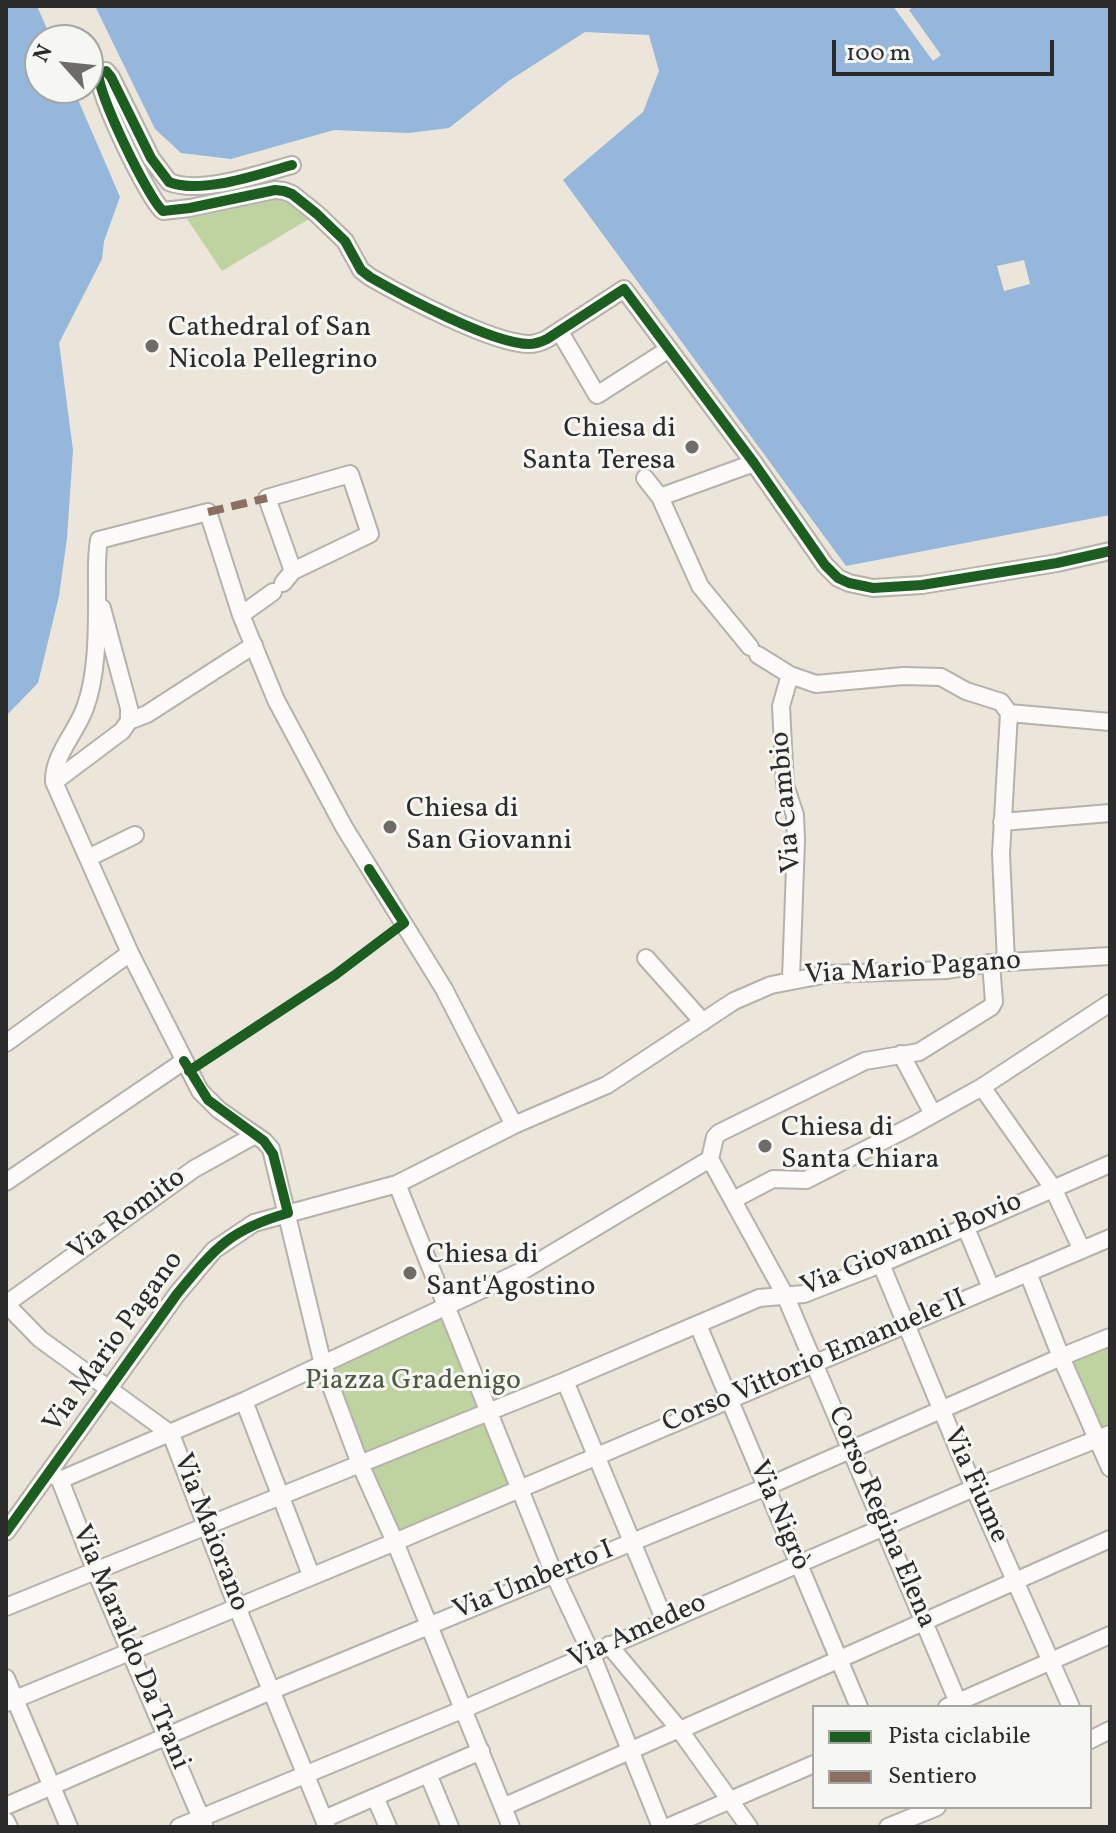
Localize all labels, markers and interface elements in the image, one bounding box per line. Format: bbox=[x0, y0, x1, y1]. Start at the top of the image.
north arrow bbox=[24, 24, 104, 104]
scale bar bbox=[836, 24, 1058, 74]
text: 100 m bbox=[846, 37, 911, 71]
text: N bbox=[27, 40, 61, 68]
place label: Cathedral of San Nicola Pellegrino bbox=[168, 313, 377, 379]
marker: Cathedral of San Nicola Pellegrino bbox=[143, 337, 161, 355]
place label: Chiesa di Santa Teresa bbox=[522, 414, 676, 480]
marker: Chiesa di Santa Teresa bbox=[683, 438, 701, 456]
street label: Via Cambio bbox=[765, 730, 811, 874]
place label: Chiesa di San Giovanni bbox=[406, 794, 572, 860]
marker: Chiesa di San Giovanni bbox=[381, 818, 399, 836]
street label: Via Mario Pagano bbox=[804, 946, 1022, 994]
place label: Chiesa di Santa Chiara bbox=[781, 1113, 940, 1179]
marker: Chiesa di Santa Chiara bbox=[756, 1137, 774, 1155]
street label: Via Romito bbox=[63, 1162, 193, 1270]
street label: Via Giovanni Bovio bbox=[796, 1186, 1028, 1306]
place label: Chiesa di Sant'Agostino bbox=[426, 1240, 595, 1306]
street label: Via Mario Pagano bbox=[38, 1246, 192, 1440]
marker: Chiesa di Sant'Agostino bbox=[401, 1264, 419, 1282]
street label: Corso Vittorio Emanuele II bbox=[658, 1284, 972, 1442]
park label: Piazza Gradenigo bbox=[305, 1366, 521, 1400]
street label: Corso Regina Elena bbox=[818, 1402, 942, 1634]
street label: Via Fiume bbox=[934, 1423, 1014, 1549]
street label: Via Maiorano bbox=[163, 1449, 255, 1617]
street label: Via Nigrò bbox=[740, 1456, 816, 1576]
street label: Via Maraldo Da Trani bbox=[62, 1521, 196, 1775]
street label: Via Umberto I bbox=[449, 1535, 619, 1629]
street label: Via Amedeo bbox=[564, 1588, 712, 1678]
legend bbox=[812, 1705, 1092, 1809]
text: Pista ciclabile bbox=[888, 1720, 1031, 1754]
text: Sentiero bbox=[888, 1760, 977, 1794]

